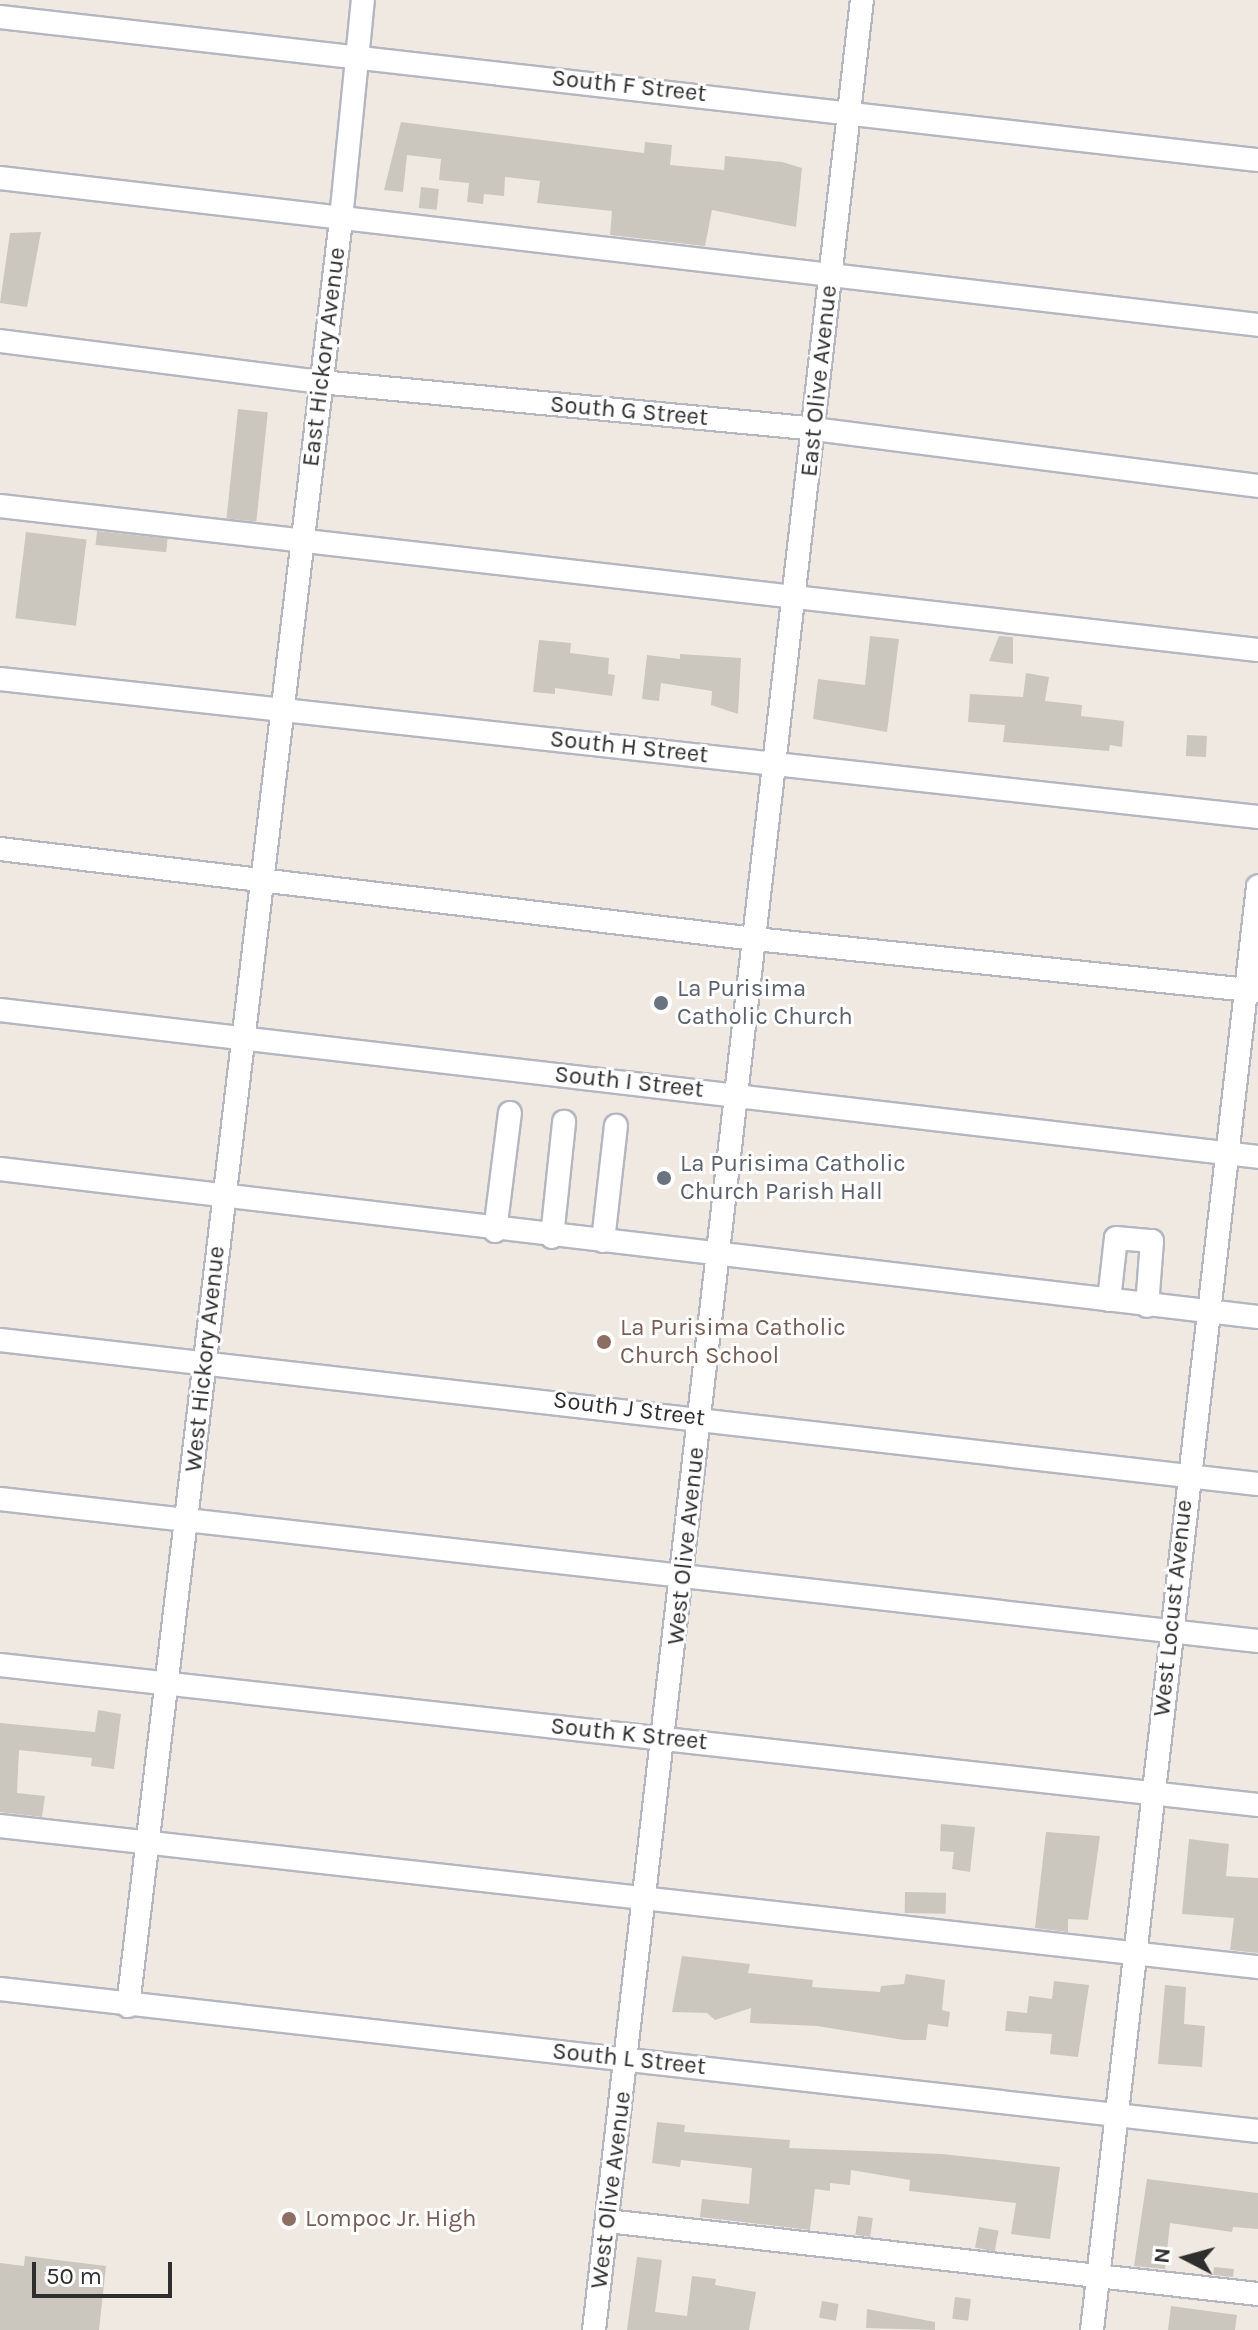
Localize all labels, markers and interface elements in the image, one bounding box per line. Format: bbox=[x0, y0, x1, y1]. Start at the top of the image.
street label: South F Street bbox=[550, 64, 708, 108]
street label: East Hickory Avenue bbox=[296, 246, 352, 468]
street label: East Olive Avenue bbox=[795, 284, 843, 478]
street label: South G Street bbox=[549, 390, 709, 432]
street label: South H Street bbox=[548, 724, 710, 770]
place label: La Purisima Catholic Church bbox=[677, 975, 853, 1031]
marker: La Purisima Catholic Church bbox=[652, 994, 670, 1012]
street label: South I Street bbox=[553, 1060, 705, 1104]
place label: La Purisima Catholic Church Parish Hall bbox=[680, 1150, 906, 1206]
marker: La Purisima Catholic Church Parish Hall bbox=[655, 1169, 673, 1187]
street label: West Hickory Avenue bbox=[179, 1245, 231, 1473]
place label: La Purisima Catholic Church School bbox=[620, 1314, 846, 1370]
marker: La Purisima Catholic Church School bbox=[595, 1333, 613, 1351]
street label: South J Street bbox=[551, 1385, 707, 1433]
street label: West Olive Avenue bbox=[661, 1446, 711, 1646]
street label: West Locust Avenue bbox=[1147, 1498, 1199, 1718]
street label: South K Street bbox=[549, 1711, 709, 1757]
street label: South L Street bbox=[551, 2037, 707, 2081]
street label: West Olive Avenue bbox=[585, 2090, 637, 2290]
place label: Lompoc Jr. High bbox=[305, 2205, 477, 2233]
marker: Lompoc Jr. High bbox=[280, 2210, 298, 2228]
north arrow bbox=[1146, 2218, 1226, 2298]
scale bar bbox=[36, 2246, 176, 2296]
text: N bbox=[1148, 2246, 1176, 2265]
text: 50 m bbox=[46, 2262, 102, 2290]

